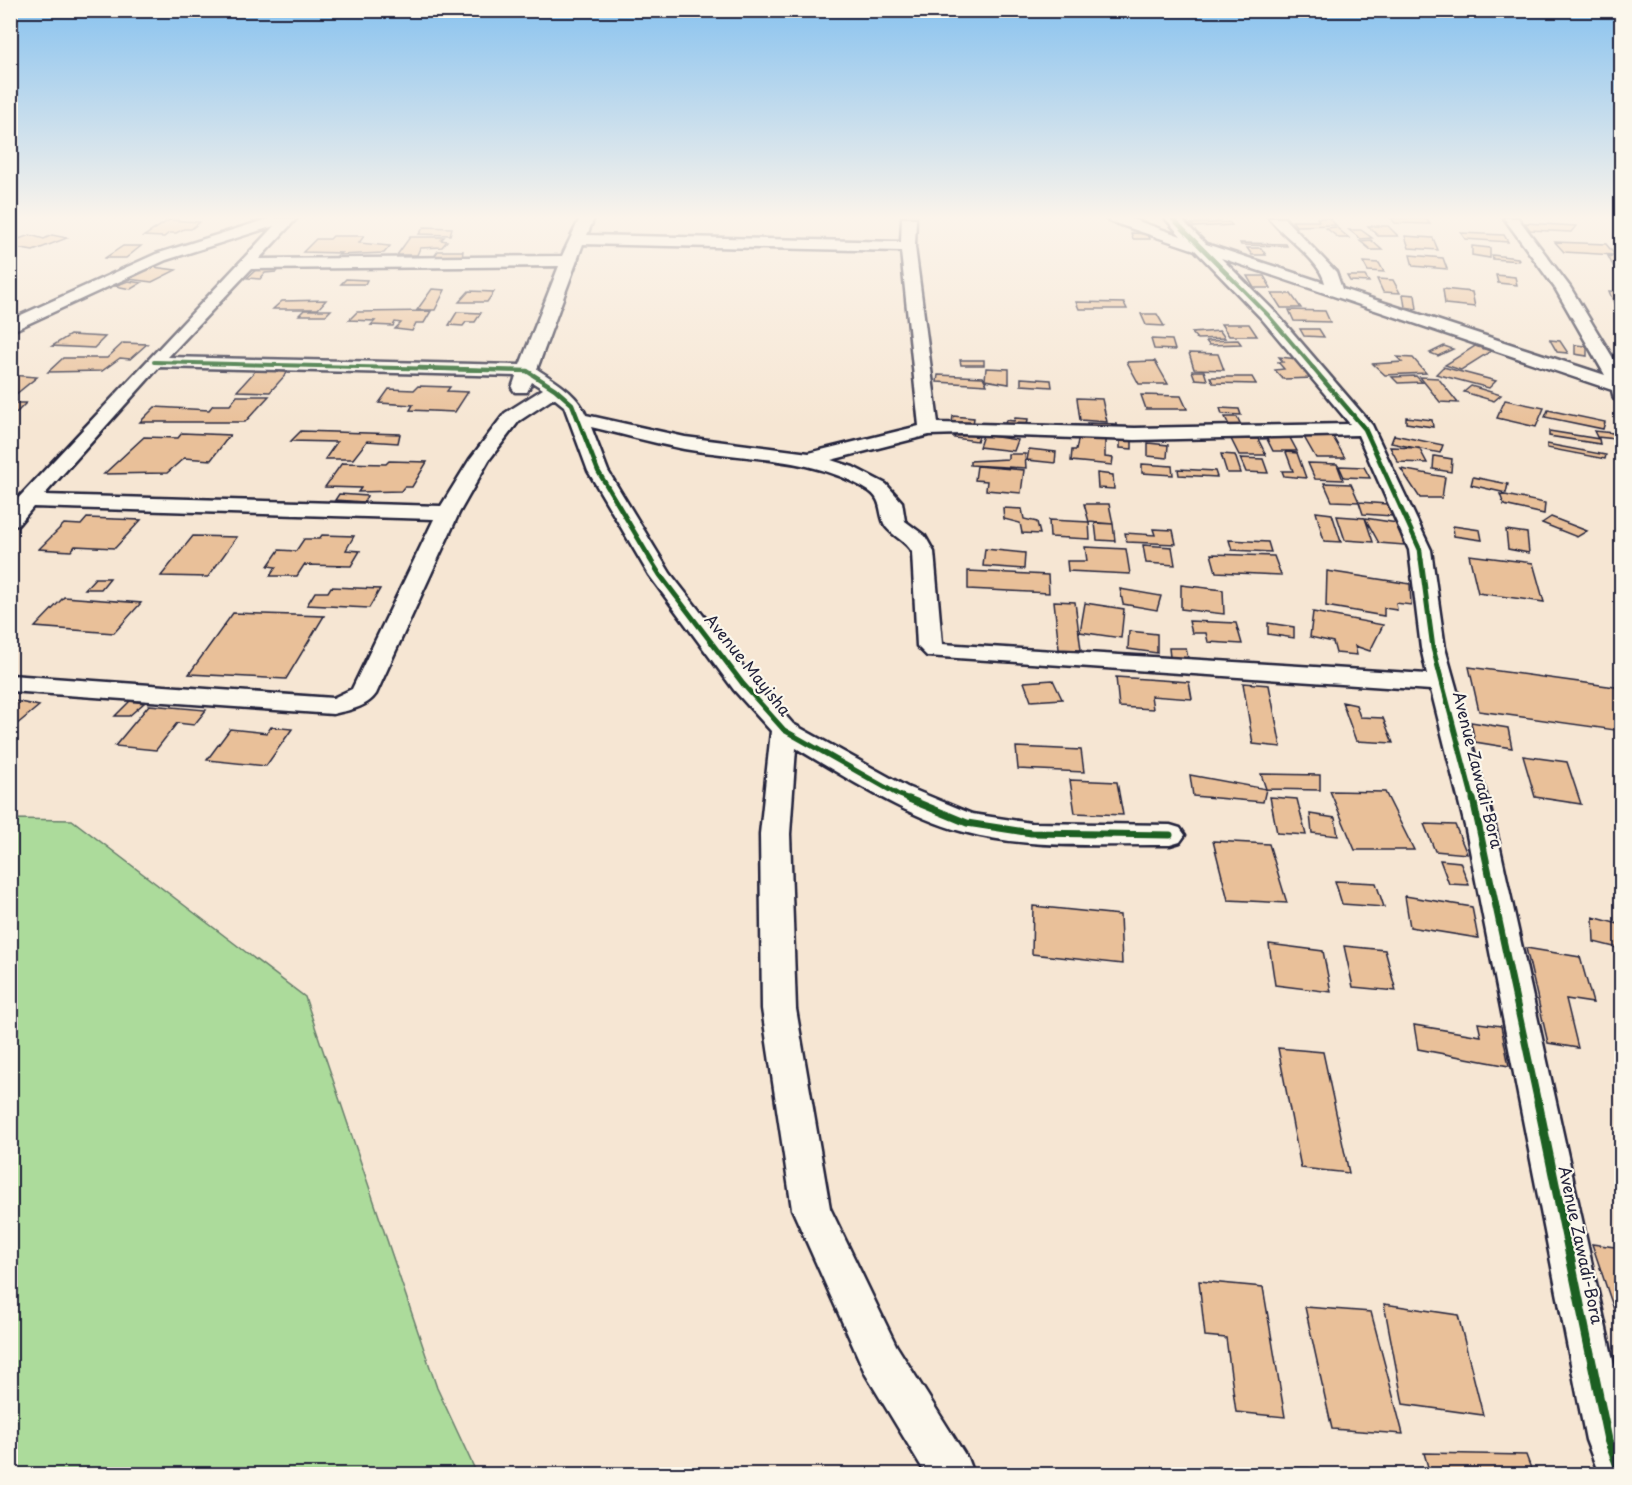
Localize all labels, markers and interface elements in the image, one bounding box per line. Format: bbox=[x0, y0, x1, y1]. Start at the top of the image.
street label: Avenue Mayisha bbox=[700, 608, 798, 721]
street label: Avenue Zawadi-Bora bbox=[1448, 689, 1510, 851]
street label: Avenue Zawadi-Bora bbox=[1553, 1164, 1611, 1326]

